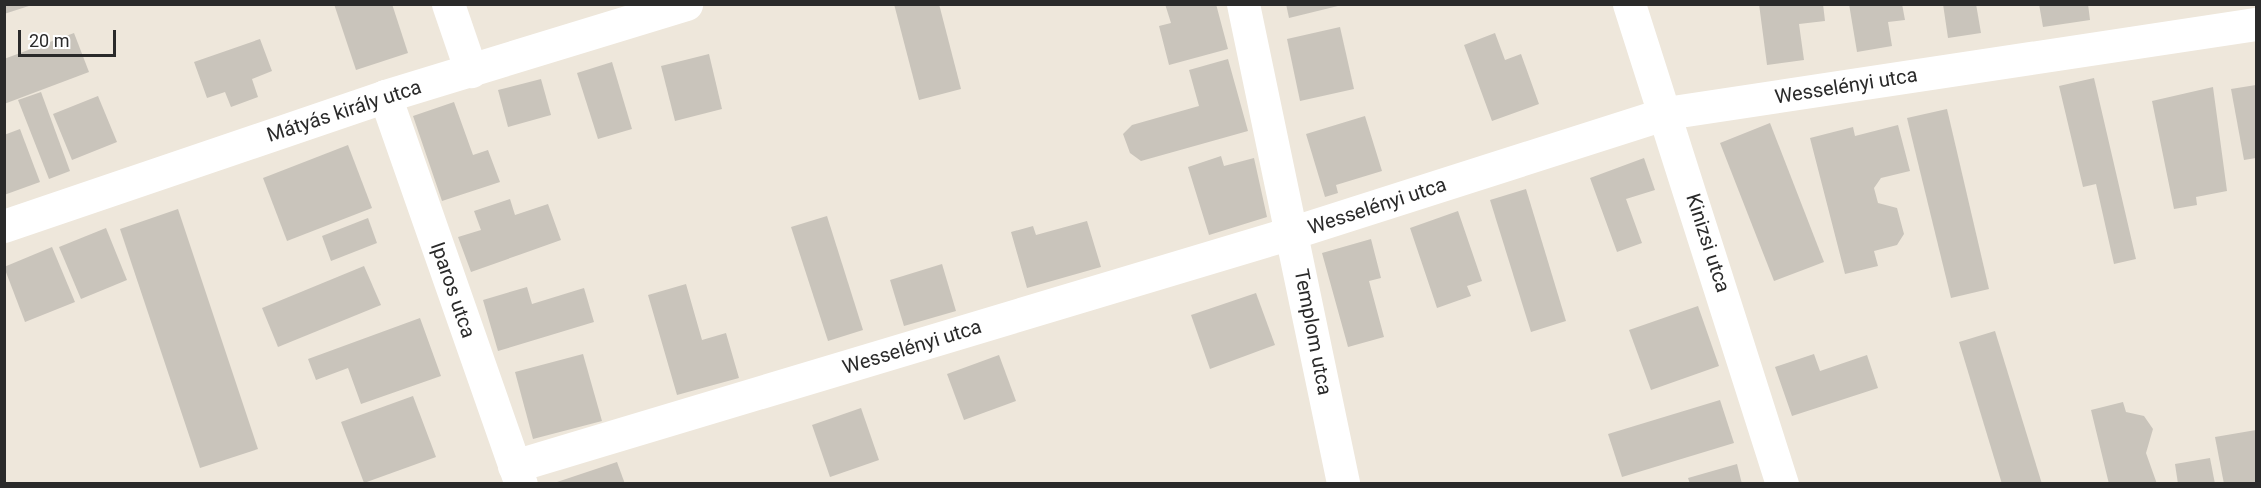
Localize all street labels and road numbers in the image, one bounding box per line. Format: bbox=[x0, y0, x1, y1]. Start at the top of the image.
street label: Wesselényi utca bbox=[1773, 63, 1919, 109]
street label: Mátyás király utca bbox=[264, 75, 424, 147]
street label: Wesselényi utca bbox=[1305, 172, 1449, 240]
street label: Kinizsi utca bbox=[1681, 191, 1735, 295]
street label: Iparos utca bbox=[425, 239, 481, 341]
street label: Templom utca bbox=[1289, 267, 1337, 397]
street label: Wesselényi utca bbox=[840, 314, 984, 380]

